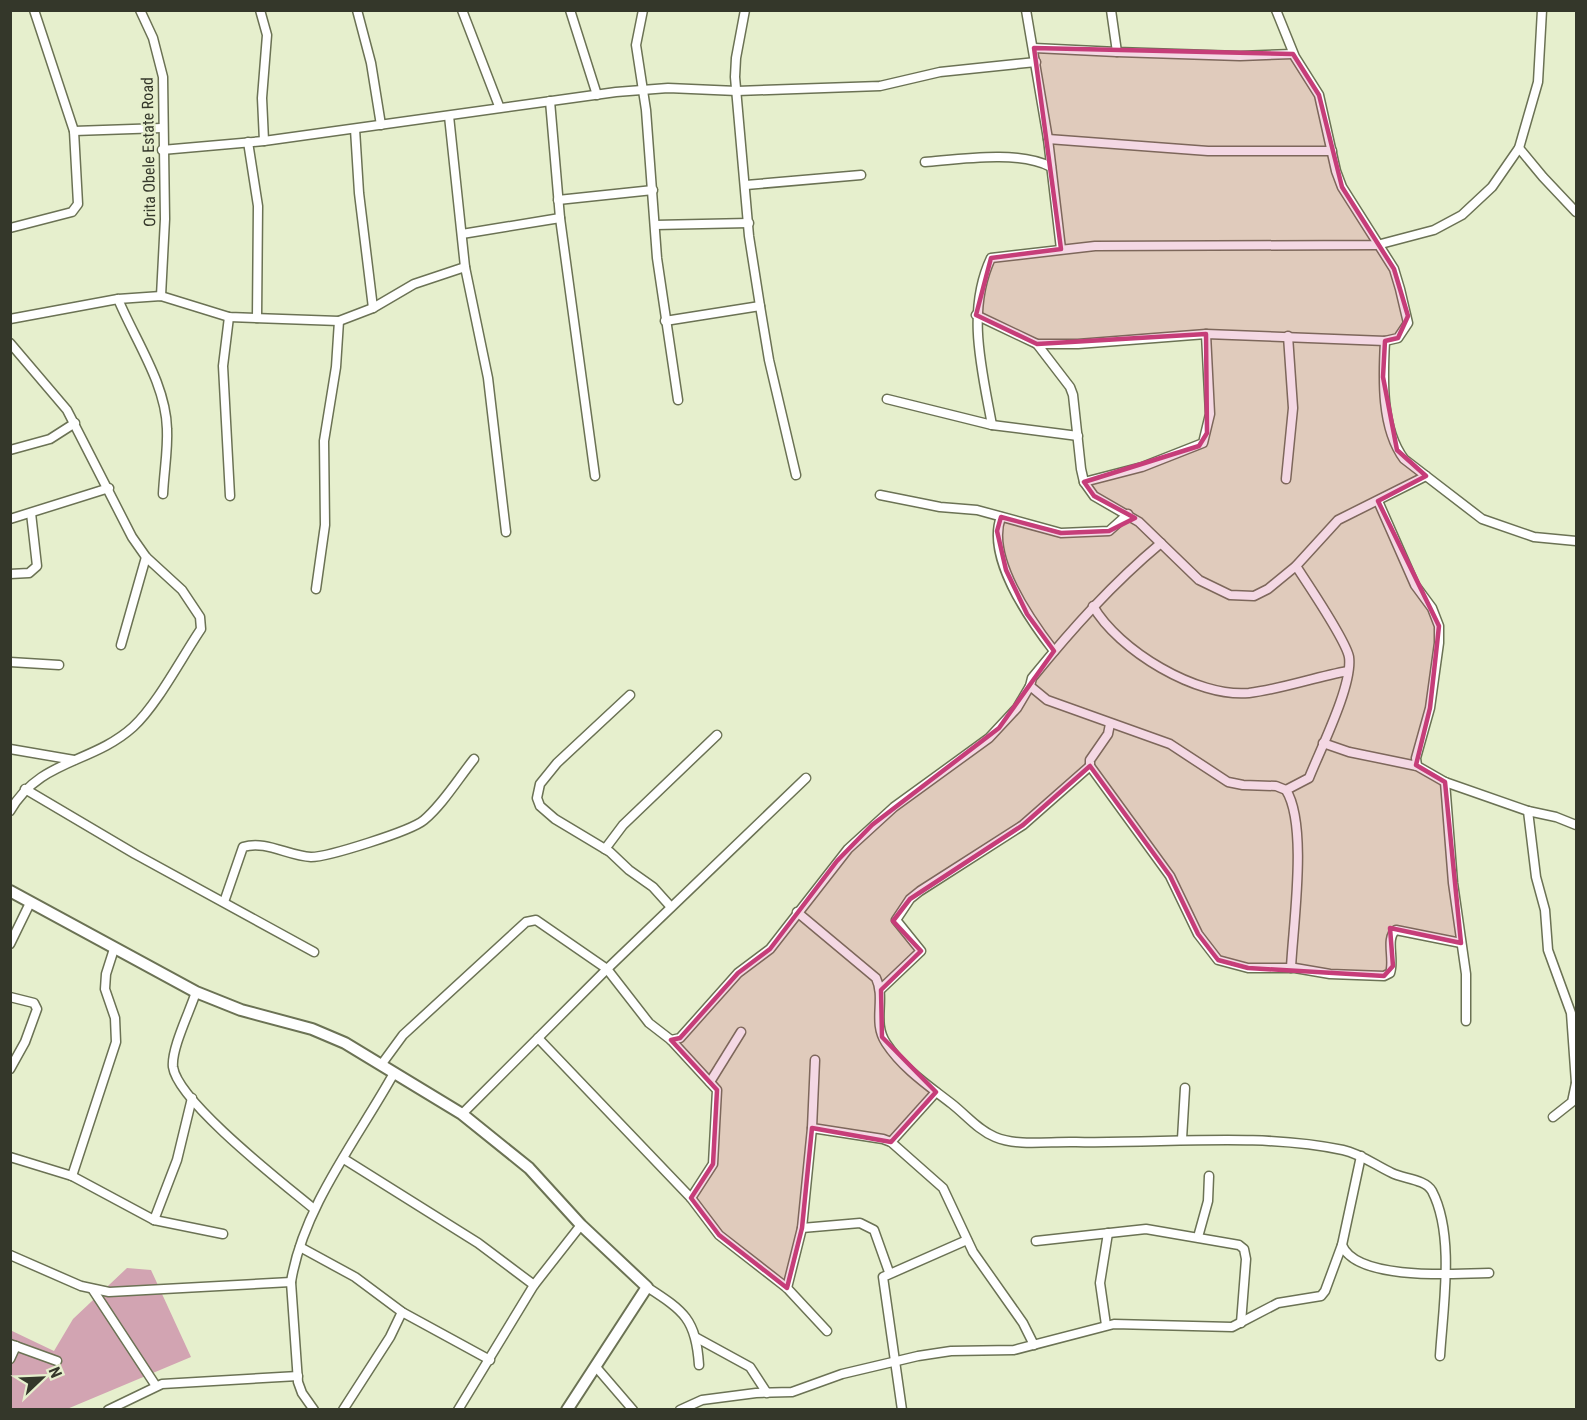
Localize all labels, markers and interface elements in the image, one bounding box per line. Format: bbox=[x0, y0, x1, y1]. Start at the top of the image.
street label: Orita Obele Estate Road bbox=[138, 77, 159, 227]
north arrow bbox=[12, 1348, 72, 1408]
text: N bbox=[45, 1364, 66, 1381]

